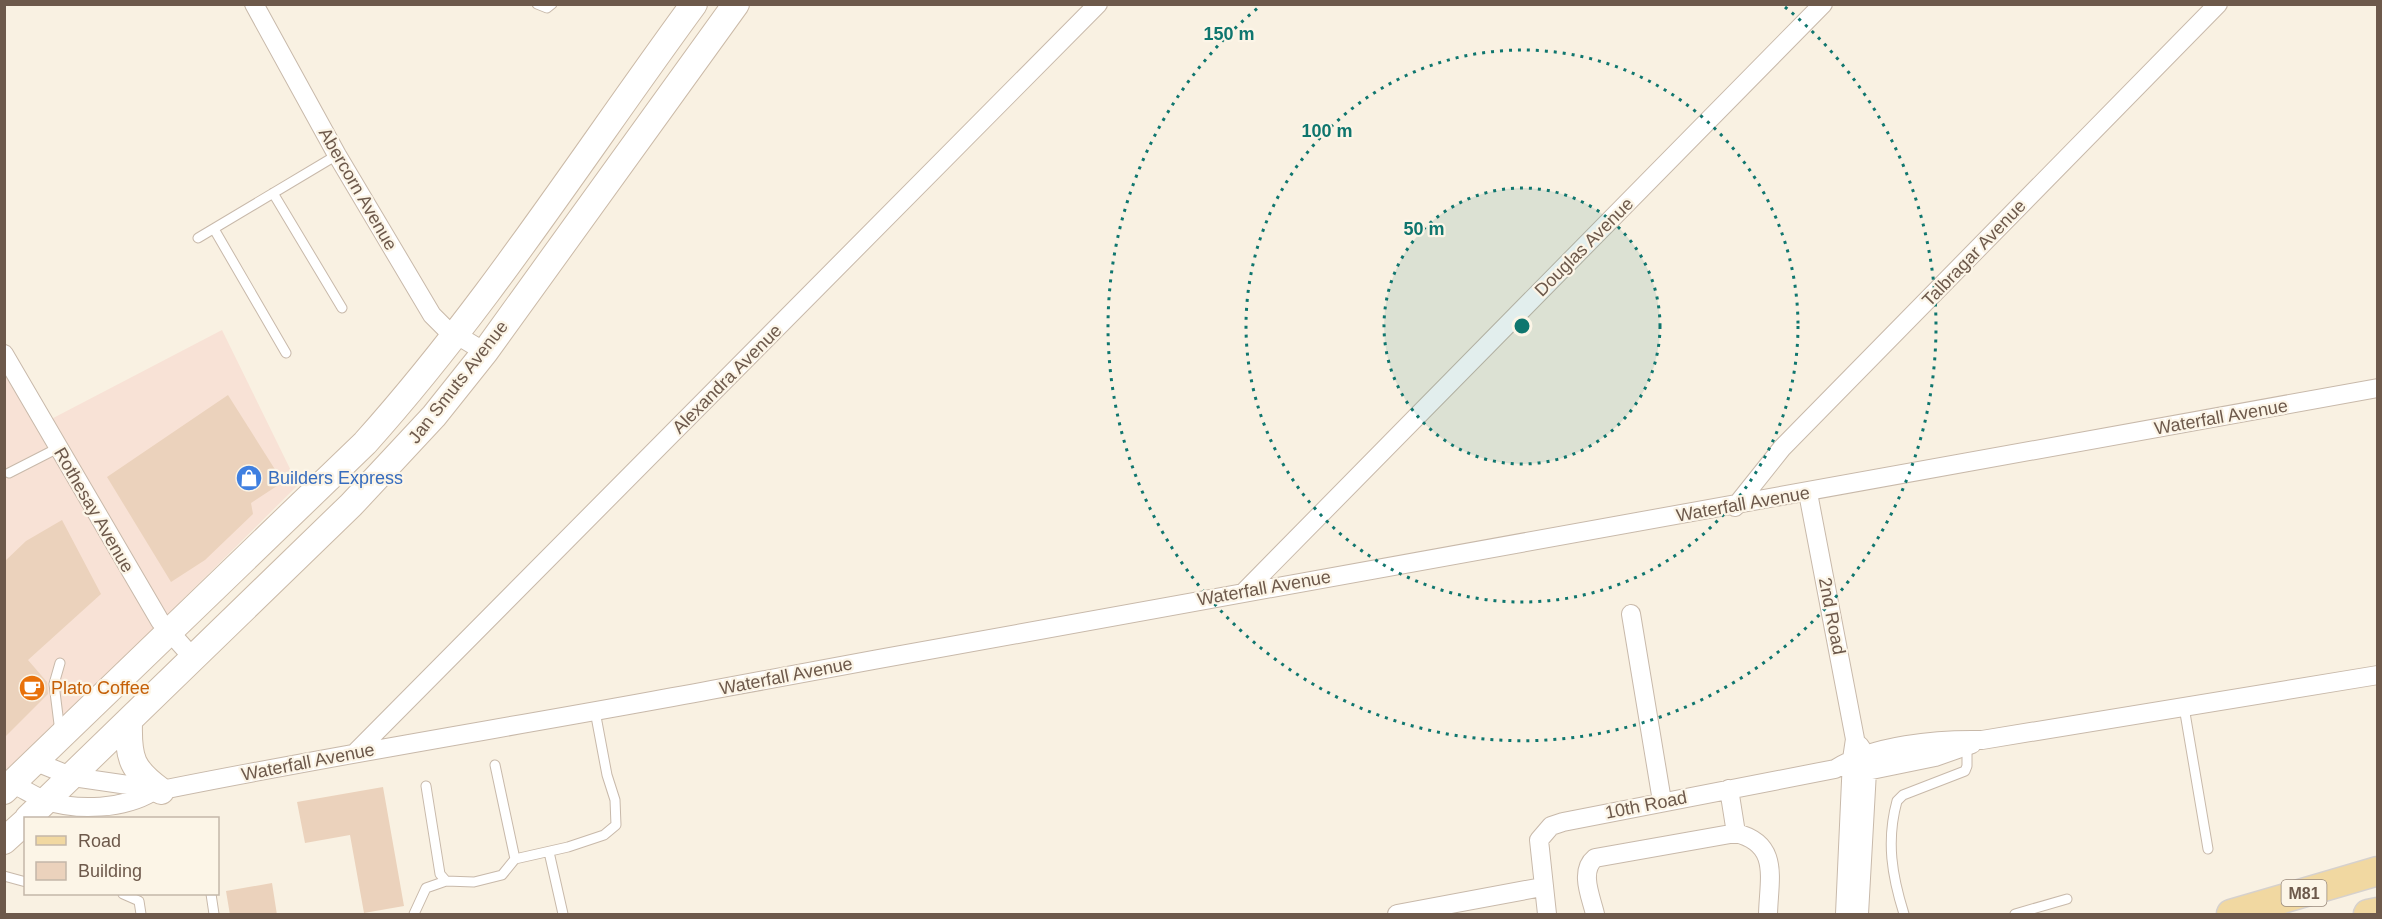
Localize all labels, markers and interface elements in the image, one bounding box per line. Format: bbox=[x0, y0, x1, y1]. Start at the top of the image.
text: 150 m bbox=[1203, 24, 1255, 44]
text: 100 m bbox=[1301, 121, 1353, 141]
street label: Abercorn Avenue bbox=[315, 124, 401, 254]
street label: Douglas Avenue bbox=[1531, 194, 1637, 300]
street label: Talbragar Avenue bbox=[1918, 196, 2030, 310]
text: 50 m bbox=[1403, 219, 1445, 239]
centre of rings bbox=[1512, 316, 1532, 336]
street label: Jan Smuts Avenue bbox=[404, 317, 512, 447]
street label: Alexandra Avenue bbox=[668, 320, 786, 438]
street label: Waterfall Avenue bbox=[2153, 395, 2289, 439]
street label: Rothesay Avenue bbox=[50, 444, 138, 576]
shop icon: Builders Express bbox=[234, 463, 264, 493]
place label: Builders Express bbox=[268, 468, 403, 488]
street label: Waterfall Avenue bbox=[1675, 482, 1811, 526]
street label: Waterfall Avenue bbox=[1196, 566, 1332, 610]
street label: 2nd Road bbox=[1815, 576, 1849, 656]
street label: Waterfall Avenue bbox=[718, 653, 854, 699]
cafe icon: Plato Coffee bbox=[17, 673, 47, 703]
place label: Plato Coffee bbox=[51, 678, 150, 698]
street label: Waterfall Avenue bbox=[240, 739, 376, 785]
street label: 10th Road bbox=[1603, 787, 1689, 823]
legend bbox=[24, 817, 219, 895]
text: Road bbox=[78, 831, 121, 851]
text: Building bbox=[78, 861, 142, 881]
road number: M81 bbox=[2282, 880, 2326, 906]

